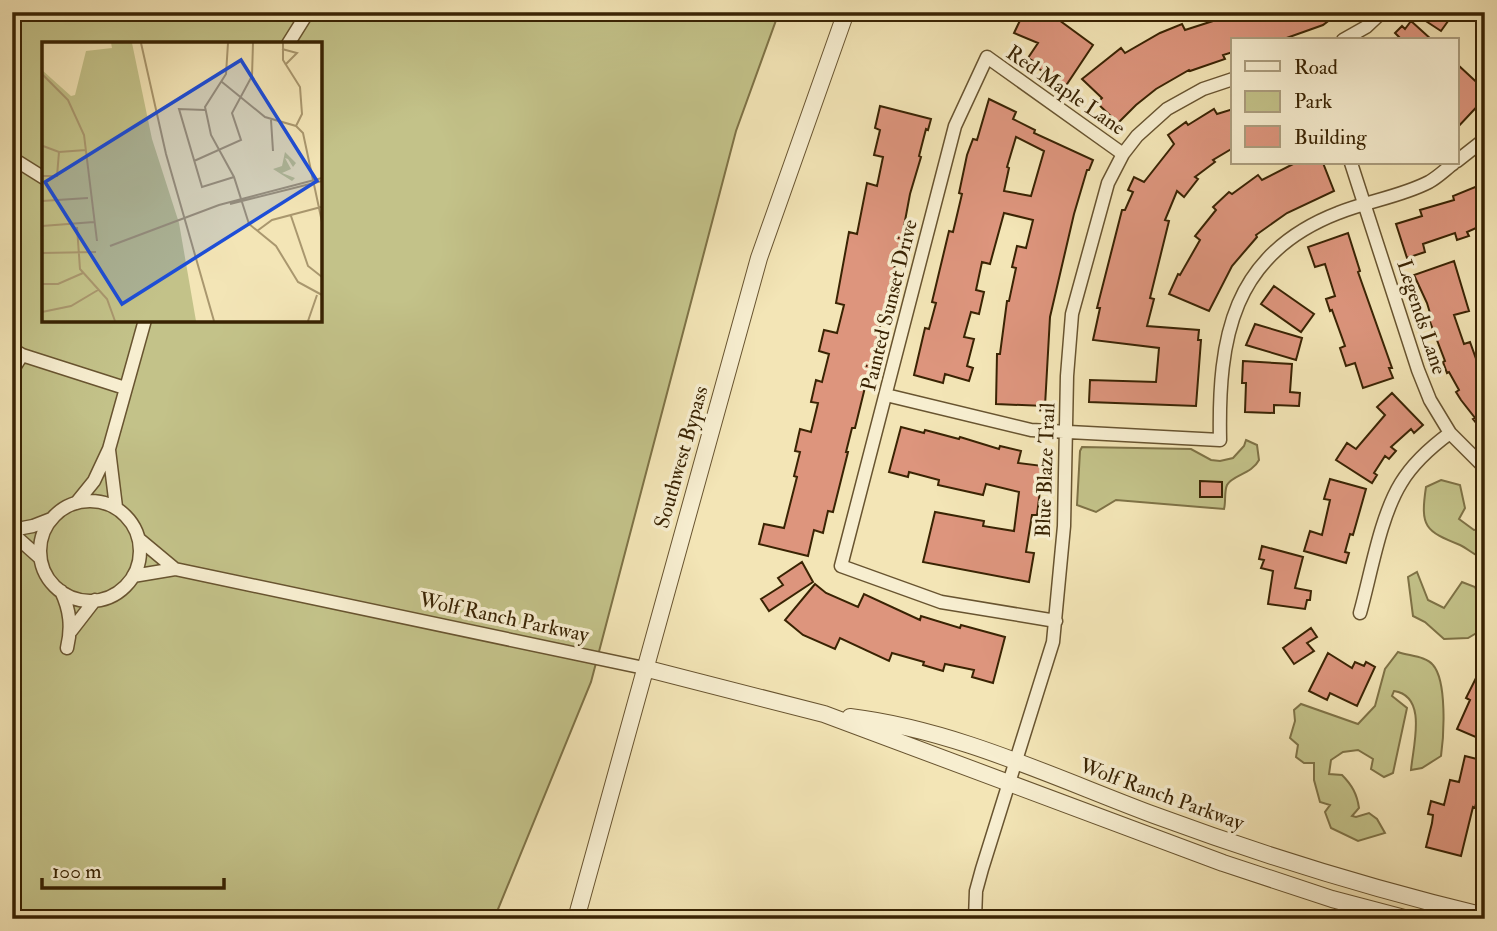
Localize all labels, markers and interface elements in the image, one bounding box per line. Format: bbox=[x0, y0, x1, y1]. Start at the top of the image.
legend bbox=[1231, 38, 1458, 164]
street label: Red Maple Lane bbox=[1001, 39, 1131, 142]
inset map bbox=[42, 42, 322, 322]
text: Road bbox=[1294, 54, 1339, 81]
text: Park bbox=[1294, 88, 1332, 115]
text: Building bbox=[1294, 124, 1367, 151]
street label: Painted Sunset Drive bbox=[855, 216, 924, 394]
street label: Legends Lane bbox=[1390, 256, 1453, 378]
street label: Southwest Bypass bbox=[648, 383, 715, 531]
street label: Blue Blaze Trail bbox=[1030, 402, 1061, 538]
street label: Wolf Ranch Parkway bbox=[415, 586, 592, 649]
street label: Wolf Ranch Parkway bbox=[1075, 752, 1248, 837]
scale bar bbox=[42, 847, 224, 891]
text: 100 m bbox=[52, 858, 102, 885]

